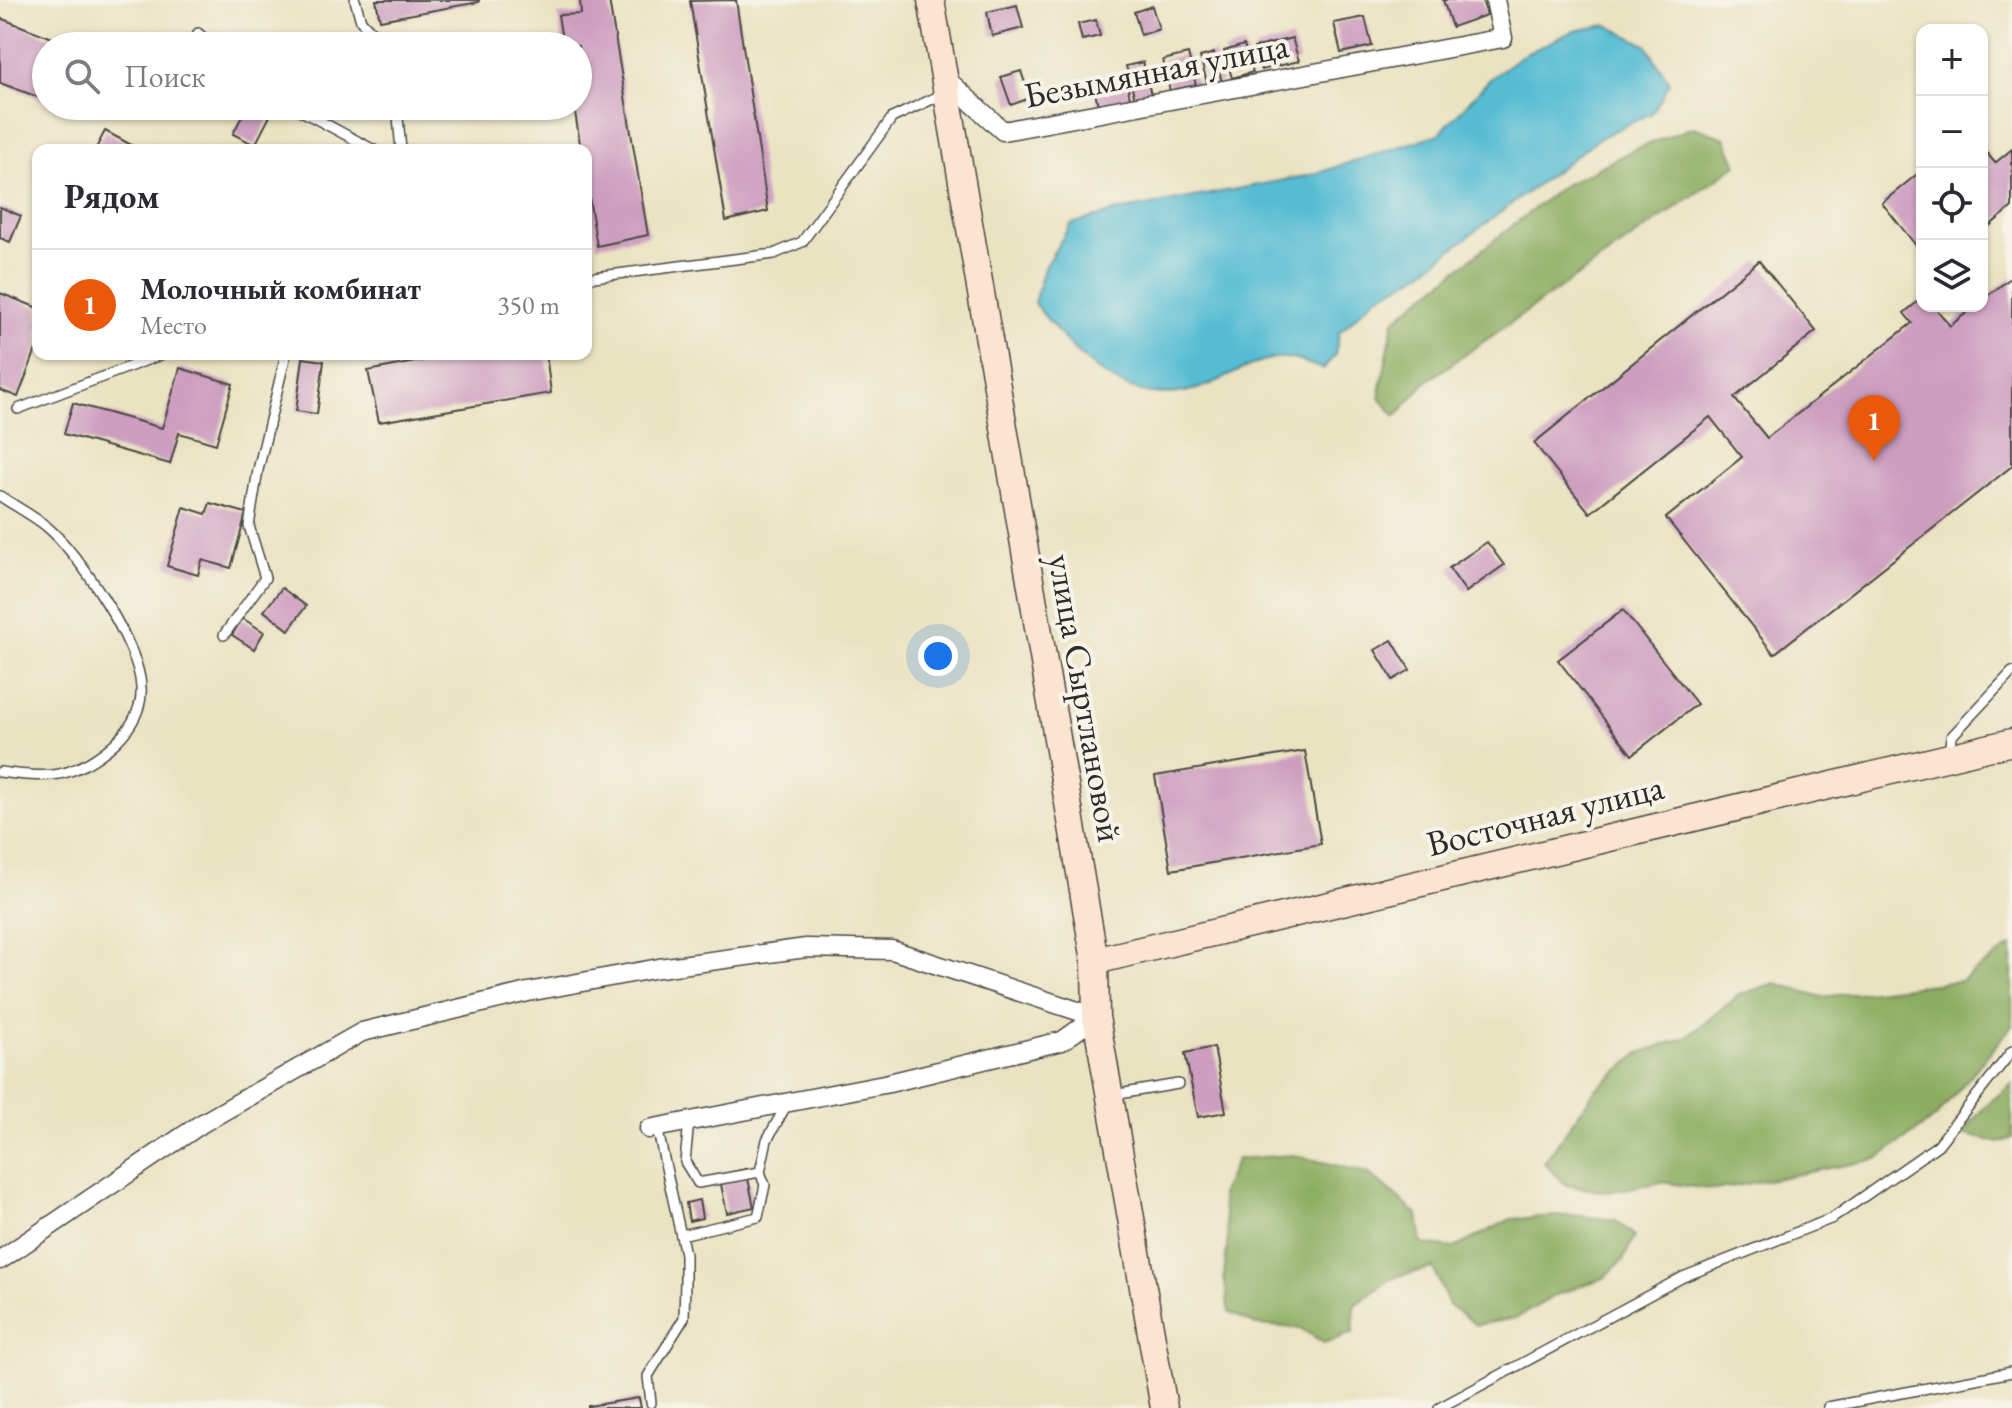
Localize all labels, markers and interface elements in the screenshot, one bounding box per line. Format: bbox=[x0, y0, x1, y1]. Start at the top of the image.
street label: Безымянная улица bbox=[1020, 21, 1293, 119]
map controls bbox=[1916, 24, 1988, 312]
button: + bbox=[1916, 24, 1988, 96]
search box bbox=[32, 32, 592, 120]
icon: search bbox=[60, 54, 104, 98]
text: Поиск bbox=[124, 57, 206, 96]
button: − bbox=[1916, 96, 1988, 168]
button: locate bbox=[1916, 168, 1988, 240]
text: Рядом bbox=[64, 174, 159, 218]
button: layers bbox=[1916, 240, 1988, 312]
text: Молочный комбинат bbox=[140, 269, 421, 308]
text: 1 bbox=[83, 288, 97, 322]
text: 350 m bbox=[497, 288, 560, 322]
text: Место bbox=[140, 308, 207, 342]
pin: 1 bbox=[1848, 395, 1900, 461]
street label: улица Сыртлановой bbox=[1038, 550, 1134, 846]
your location bbox=[918, 636, 958, 676]
street label: Восточная улица bbox=[1422, 763, 1669, 867]

